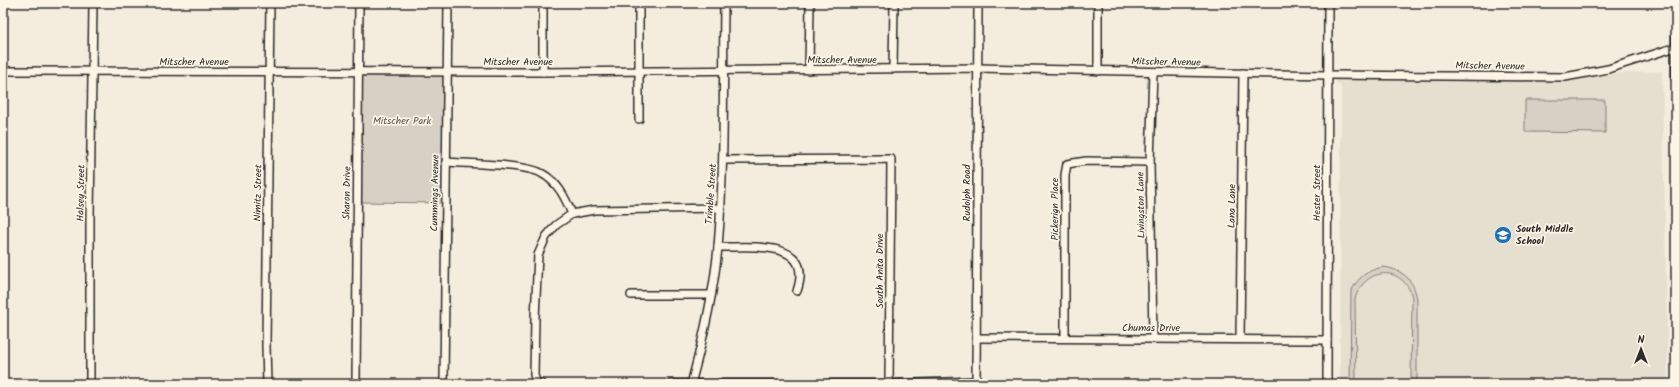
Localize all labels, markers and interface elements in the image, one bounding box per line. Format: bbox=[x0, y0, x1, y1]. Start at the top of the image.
street label: Mitscher Avenue bbox=[807, 52, 877, 68]
street label: Mitscher Avenue bbox=[1131, 53, 1201, 71]
street label: Mitscher Avenue bbox=[159, 54, 229, 70]
street label: Mitscher Avenue bbox=[483, 54, 553, 70]
street label: Mitscher Avenue bbox=[1455, 57, 1525, 75]
park label: Mitscher Park bbox=[373, 113, 431, 129]
street label: Cummings Avenue bbox=[426, 154, 444, 232]
street label: Trimble Street bbox=[701, 163, 721, 225]
street label: Halsey Street bbox=[73, 164, 89, 221]
street label: Nimitz Street bbox=[250, 164, 266, 222]
street label: Rudolph Road bbox=[959, 164, 975, 221]
street label: Hester Street bbox=[1309, 165, 1325, 221]
street label: Sharon Drive bbox=[339, 166, 355, 220]
street label: Livingston Lane bbox=[1132, 171, 1150, 238]
street label: Pickerign Place bbox=[1047, 177, 1063, 240]
street label: Lana Lane bbox=[1224, 183, 1240, 228]
place label: South Middle School bbox=[1516, 221, 1574, 249]
school or university icon: South Middle School bbox=[1493, 225, 1513, 245]
street label: South Anita Drive bbox=[872, 233, 888, 309]
street label: Chumas Drive bbox=[1122, 320, 1180, 336]
north arrow bbox=[1621, 329, 1661, 369]
text: N bbox=[1638, 331, 1645, 349]

